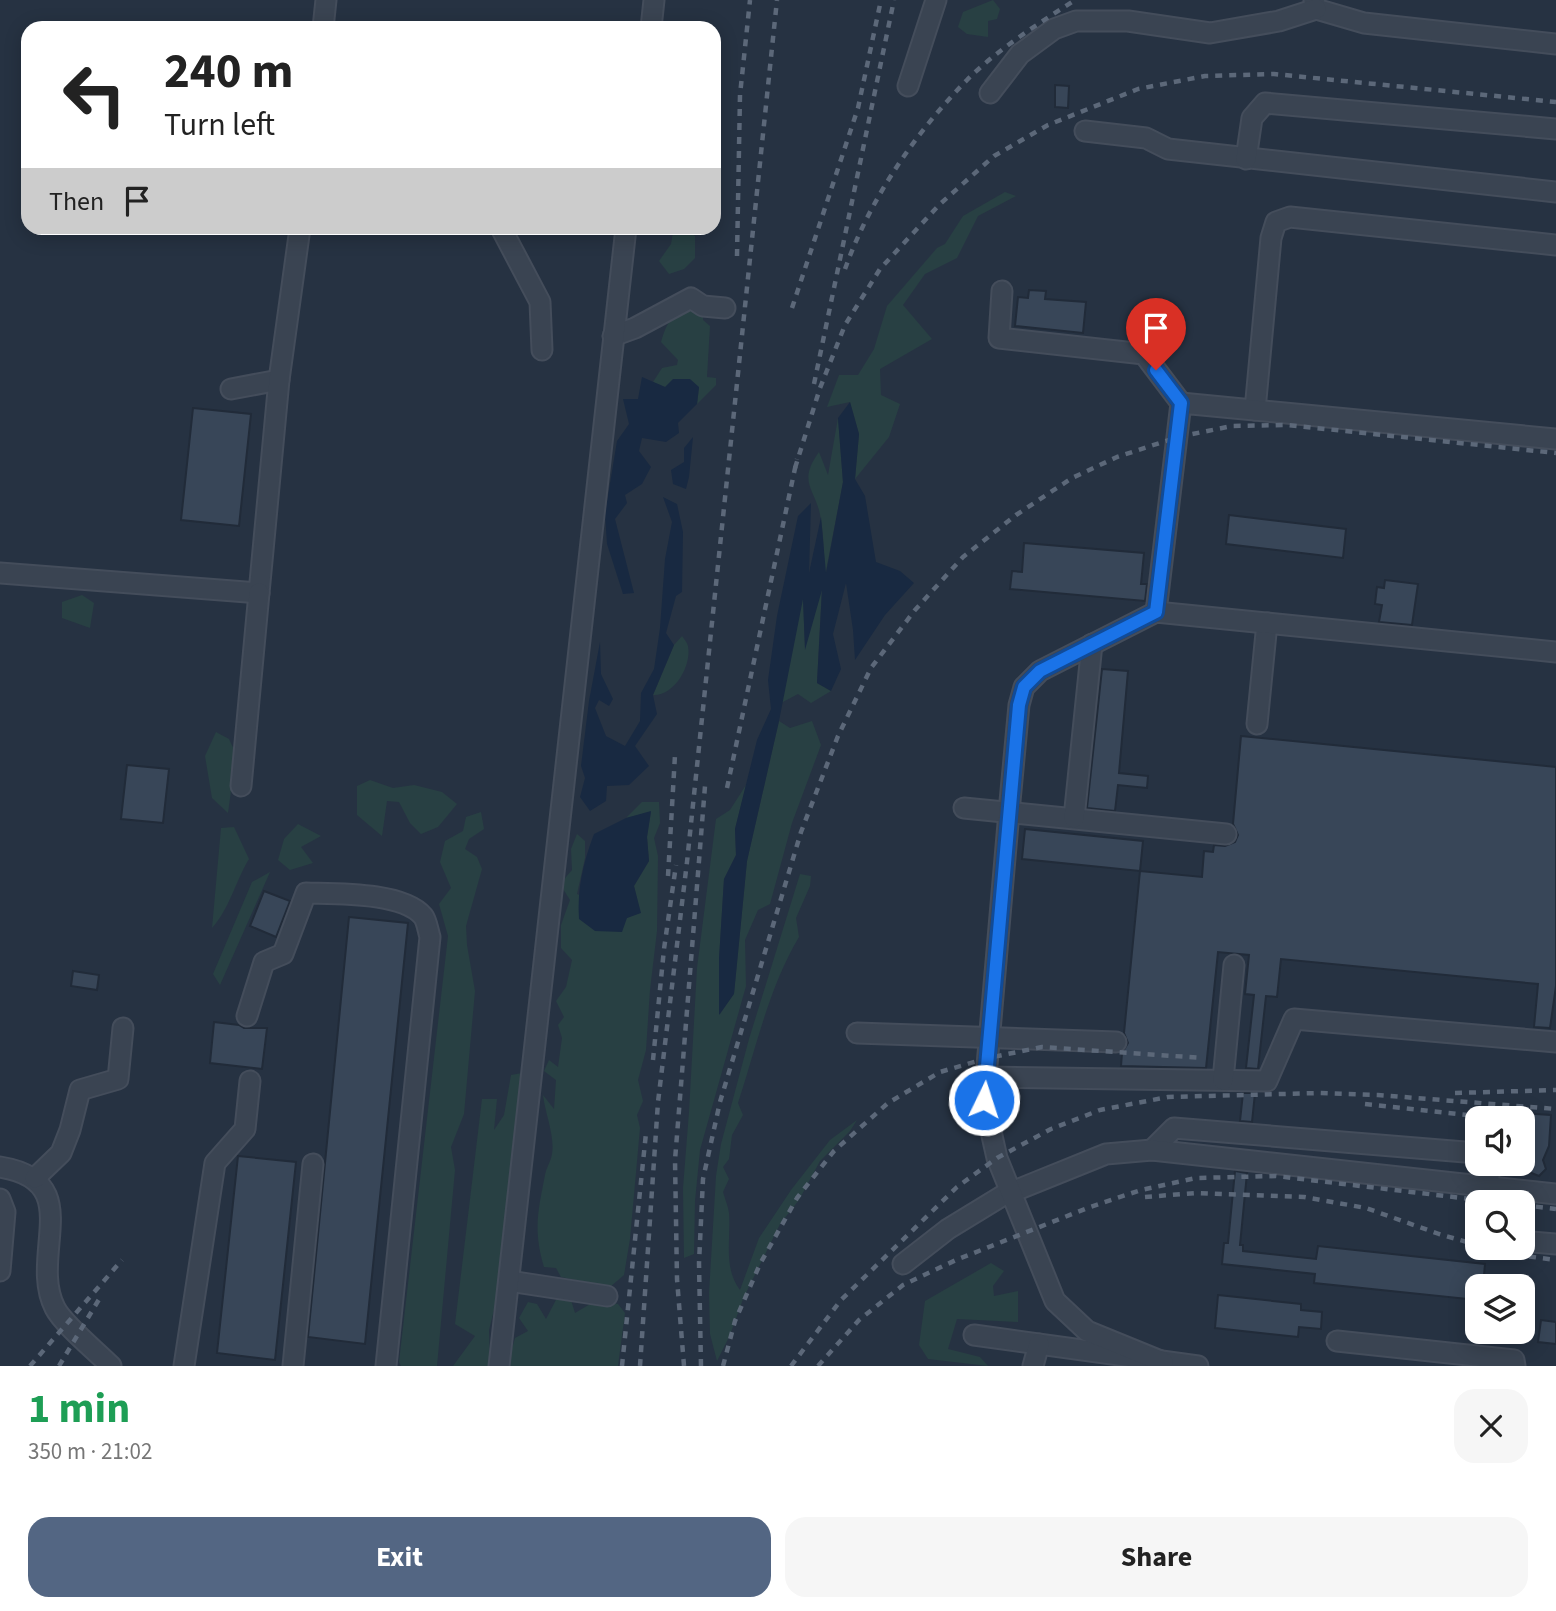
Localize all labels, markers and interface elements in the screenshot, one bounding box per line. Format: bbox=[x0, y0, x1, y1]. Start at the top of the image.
text: 240 m bbox=[164, 37, 293, 107]
icon: left bbox=[49, 49, 140, 140]
text: Turn left bbox=[164, 102, 275, 148]
icon: arrive bbox=[118, 182, 156, 220]
text: Then bbox=[49, 183, 104, 220]
pin bbox=[1126, 298, 1186, 370]
icon: arrive bbox=[1137, 309, 1175, 347]
position arrow bbox=[947, 1063, 1021, 1137]
map controls bbox=[1465, 1106, 1535, 1344]
button: sound bbox=[1465, 1106, 1535, 1176]
button: search bbox=[1465, 1190, 1535, 1260]
button: layers bbox=[1465, 1274, 1535, 1344]
text: 1 min bbox=[28, 1379, 130, 1439]
button: close bbox=[1454, 1389, 1528, 1463]
text: 350 m · 21:02 bbox=[28, 1435, 152, 1468]
button: Exit bbox=[28, 1517, 771, 1597]
button: Share bbox=[785, 1517, 1528, 1597]

